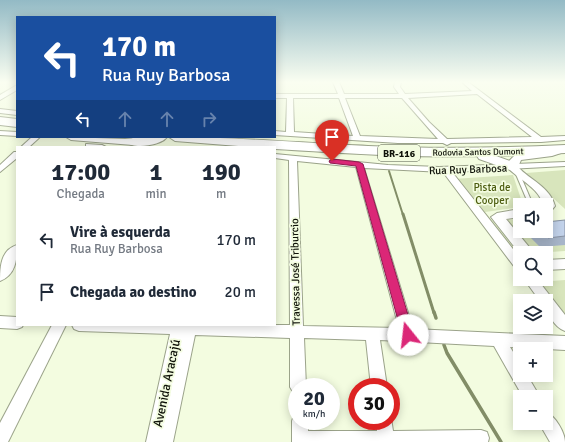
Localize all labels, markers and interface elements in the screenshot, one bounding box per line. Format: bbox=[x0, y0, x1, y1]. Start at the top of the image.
text: 170 m bbox=[102, 30, 176, 64]
icon: left bbox=[36, 32, 88, 84]
text: Rua Ruy Barbosa bbox=[102, 64, 231, 86]
icon: left bbox=[72, 108, 94, 130]
icon: ahead bbox=[114, 108, 136, 130]
icon: ahead bbox=[156, 108, 178, 130]
icon: right bbox=[198, 108, 220, 130]
pin bbox=[315, 120, 349, 161]
icon: arrive bbox=[321, 126, 343, 148]
road number: BR-116 bbox=[378, 145, 420, 161]
street label: Rodovia Santos Dumont bbox=[432, 146, 524, 159]
text: 17:00 bbox=[51, 157, 110, 187]
text: 1 bbox=[150, 157, 162, 187]
text: 190 bbox=[202, 157, 241, 187]
street label: Rua Ruy Barbosa bbox=[429, 162, 508, 177]
park label: Pista de Cooper bbox=[473, 181, 511, 207]
text: Chegada bbox=[57, 186, 105, 202]
text: min bbox=[146, 186, 167, 202]
text: m bbox=[216, 186, 226, 202]
map controls bbox=[513, 198, 553, 430]
button: sound bbox=[513, 198, 553, 238]
street label: Travessa José Triburcio bbox=[288, 218, 303, 326]
text: Vire à esquerda bbox=[70, 223, 170, 241]
icon: left bbox=[36, 229, 58, 251]
text: 170 m bbox=[216, 231, 256, 249]
text: Rua Ruy Barbosa bbox=[70, 241, 163, 257]
button: search bbox=[513, 246, 553, 286]
icon: arrive bbox=[36, 281, 58, 303]
text: Chegada ao destino bbox=[70, 283, 197, 301]
text: 20 m bbox=[225, 283, 256, 301]
button: layers bbox=[513, 294, 553, 334]
position arrow bbox=[387, 314, 429, 356]
street label: Avenida Aracajú bbox=[150, 338, 184, 429]
button: + bbox=[513, 342, 553, 382]
speed limit sign: 30 bbox=[348, 378, 400, 430]
text: 20 bbox=[303, 386, 325, 411]
button: − bbox=[513, 390, 553, 430]
text: km/h bbox=[303, 408, 325, 420]

